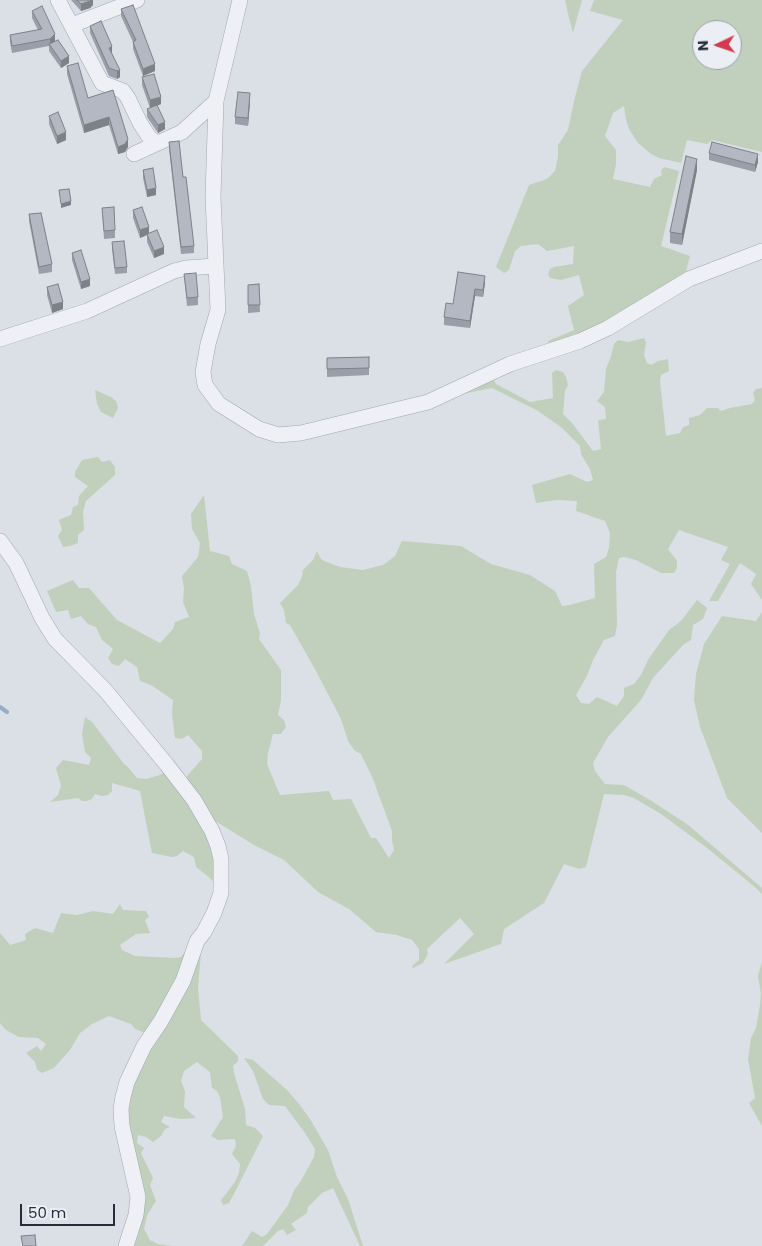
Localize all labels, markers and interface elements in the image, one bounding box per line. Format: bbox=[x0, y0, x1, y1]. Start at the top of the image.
north arrow bbox=[692, 20, 742, 70]
text: N bbox=[693, 40, 713, 52]
scale bar bbox=[22, 1194, 118, 1226]
text: 50 m bbox=[28, 1202, 66, 1223]

